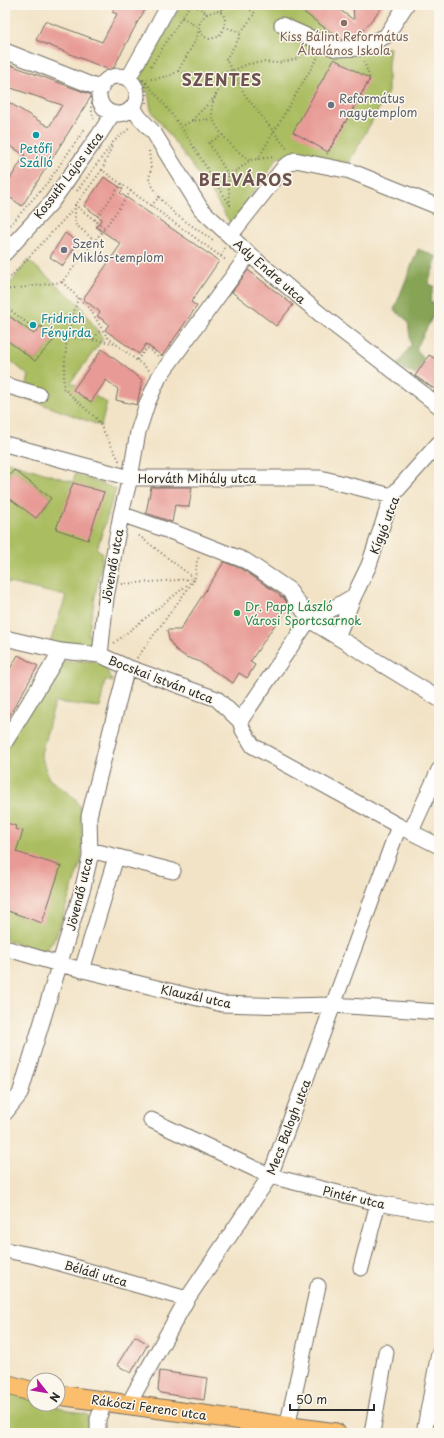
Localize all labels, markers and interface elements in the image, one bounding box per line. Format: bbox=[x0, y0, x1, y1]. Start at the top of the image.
marker: Kiss Bálint Református Általános Iskola bbox=[339, 18, 349, 28]
place label: Kiss Bálint Református Általános Iskola bbox=[280, 27, 409, 59]
district label: SZENTES bbox=[182, 67, 262, 91]
place label: Református nagytemplom bbox=[339, 89, 418, 121]
marker: Református nagytemplom bbox=[326, 100, 336, 110]
street label: Kossuth Lajos utca bbox=[29, 127, 107, 222]
marker: Petőfi Szálló bbox=[31, 130, 41, 140]
place label: Petőfi Szálló bbox=[19, 139, 53, 171]
district label: BELVÁROS bbox=[199, 167, 293, 191]
place label: Szent Miklós-templom bbox=[72, 234, 164, 266]
street label: Ady Endre utca bbox=[230, 235, 310, 308]
marker: Szent Miklós-templom bbox=[59, 245, 69, 255]
place label: Fridrich Fényirda bbox=[41, 309, 92, 341]
marker: Fridrich Fényirda bbox=[28, 320, 38, 330]
street label: Horváth Mihály utca bbox=[138, 469, 257, 487]
street label: Kígyó utca bbox=[365, 493, 403, 557]
street label: Jövendő utca bbox=[97, 527, 127, 604]
place label: Dr. Papp László Városi Sportcsarnok bbox=[245, 597, 362, 629]
marker: Dr. Papp László Városi Sportcsarnok bbox=[232, 608, 242, 618]
street label: Bocskai István utca bbox=[106, 651, 217, 708]
street label: Jövendő utca bbox=[61, 855, 97, 933]
street label: Klauzál utca bbox=[159, 980, 233, 1012]
street label: Mecs Balogh utca bbox=[261, 1076, 315, 1177]
street label: Pintér utca bbox=[321, 1181, 387, 1213]
street label: Béládi utca bbox=[63, 1255, 130, 1291]
north arrow bbox=[26, 1372, 66, 1412]
scale bar bbox=[290, 1386, 374, 1412]
text: N bbox=[45, 1389, 65, 1406]
street label: Rákóczi Ferenc utca bbox=[90, 1390, 208, 1424]
text: 50 m bbox=[296, 1390, 327, 1408]

